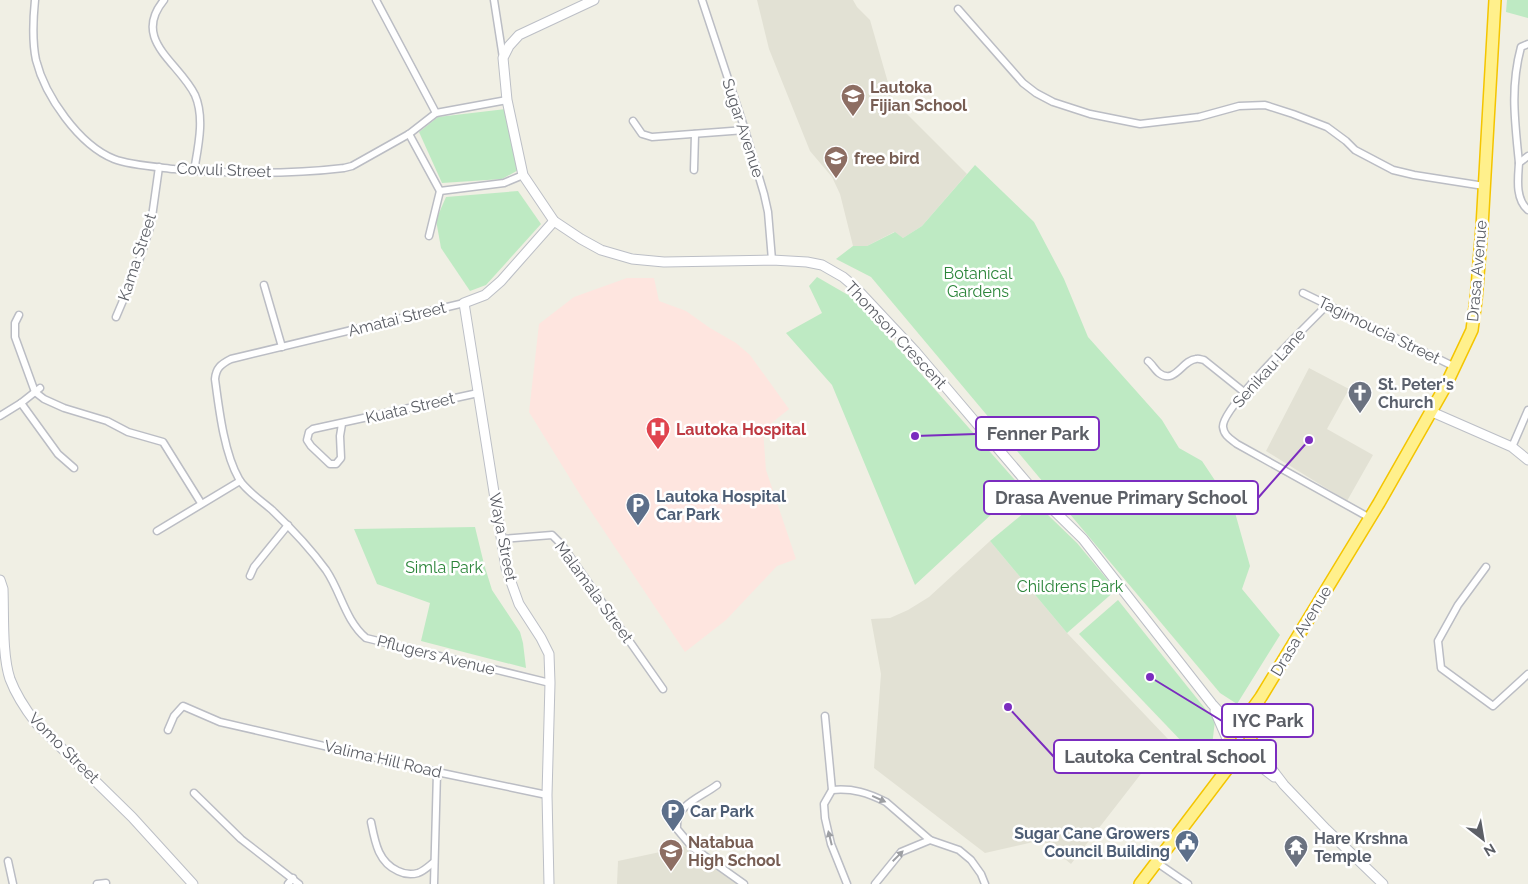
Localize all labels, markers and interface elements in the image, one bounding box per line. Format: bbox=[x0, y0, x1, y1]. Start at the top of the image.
street label: Sugar Avenue bbox=[718, 76, 768, 180]
place label: Lautoka Fijian School bbox=[870, 78, 968, 115]
school or university icon: Lautoka Fijian School bbox=[840, 83, 866, 117]
school or university icon: free bird bbox=[823, 145, 849, 179]
place label: free bird bbox=[854, 149, 920, 168]
street label: Covuli Street bbox=[176, 159, 272, 181]
street label: Kama Street bbox=[114, 210, 160, 303]
street label: Drasa Avenue bbox=[1463, 219, 1491, 323]
park label: Botanical Gardens bbox=[944, 264, 1013, 301]
street label: Thomson Crescent bbox=[841, 277, 951, 393]
street label: Tagimoucia Street bbox=[1315, 292, 1444, 368]
street label: Amatai Street bbox=[346, 298, 449, 340]
street label: Senikau Lane bbox=[1229, 325, 1309, 411]
place label: St. Peter's Church bbox=[1378, 375, 1454, 412]
church icon: St. Peter's Church bbox=[1347, 380, 1373, 414]
street label: Kuata Street bbox=[364, 388, 457, 427]
hospital icon: Lautoka Hospital bbox=[645, 416, 671, 450]
callout: Fenner Park bbox=[976, 417, 1099, 450]
place label: Lautoka Hospital bbox=[676, 420, 807, 439]
text: Fenner Park bbox=[987, 423, 1090, 444]
callout: Drasa Avenue Primary School bbox=[984, 481, 1258, 514]
place label: Lautoka Hospital Car Park bbox=[656, 487, 787, 524]
text: Drasa Avenue Primary School bbox=[995, 487, 1247, 508]
street label: Waya Street bbox=[485, 491, 521, 584]
parking icon: Lautoka Hospital Car Park bbox=[625, 492, 651, 526]
street label: Malamala Street bbox=[551, 538, 638, 647]
park label: Simla Park bbox=[405, 558, 483, 577]
park label: Childrens Park bbox=[1017, 577, 1124, 596]
street label: Drasa Avenue bbox=[1267, 582, 1335, 680]
street label: Pflugers Avenue bbox=[375, 631, 497, 679]
callout: IYC Park bbox=[1222, 704, 1313, 737]
street label: Vomo Street bbox=[25, 709, 104, 788]
text: IYC Park bbox=[1232, 710, 1305, 731]
street label: Valima Hill Road bbox=[322, 736, 444, 782]
callout: Lautoka Central School bbox=[1054, 740, 1276, 773]
text: Lautoka Central School bbox=[1064, 746, 1266, 767]
one-way arrow bbox=[872, 796, 886, 804]
parking icon: Car Park bbox=[660, 798, 686, 832]
place label: Car Park bbox=[690, 802, 754, 821]
north arrow bbox=[1458, 814, 1508, 864]
place label: Sugar Cane Growers Council Building bbox=[1014, 824, 1170, 861]
public building icon: Sugar Cane Growers Council Building bbox=[1174, 829, 1200, 863]
place label: Hare Krshna Temple bbox=[1314, 829, 1408, 866]
one-way arrow bbox=[826, 831, 834, 846]
place label: Natabua High School bbox=[688, 833, 782, 870]
temple icon: Hare Krshna Temple bbox=[1283, 834, 1309, 868]
school or university icon: Natabua High School bbox=[658, 838, 684, 872]
text: N bbox=[1481, 841, 1498, 860]
one-way arrow bbox=[892, 850, 904, 862]

